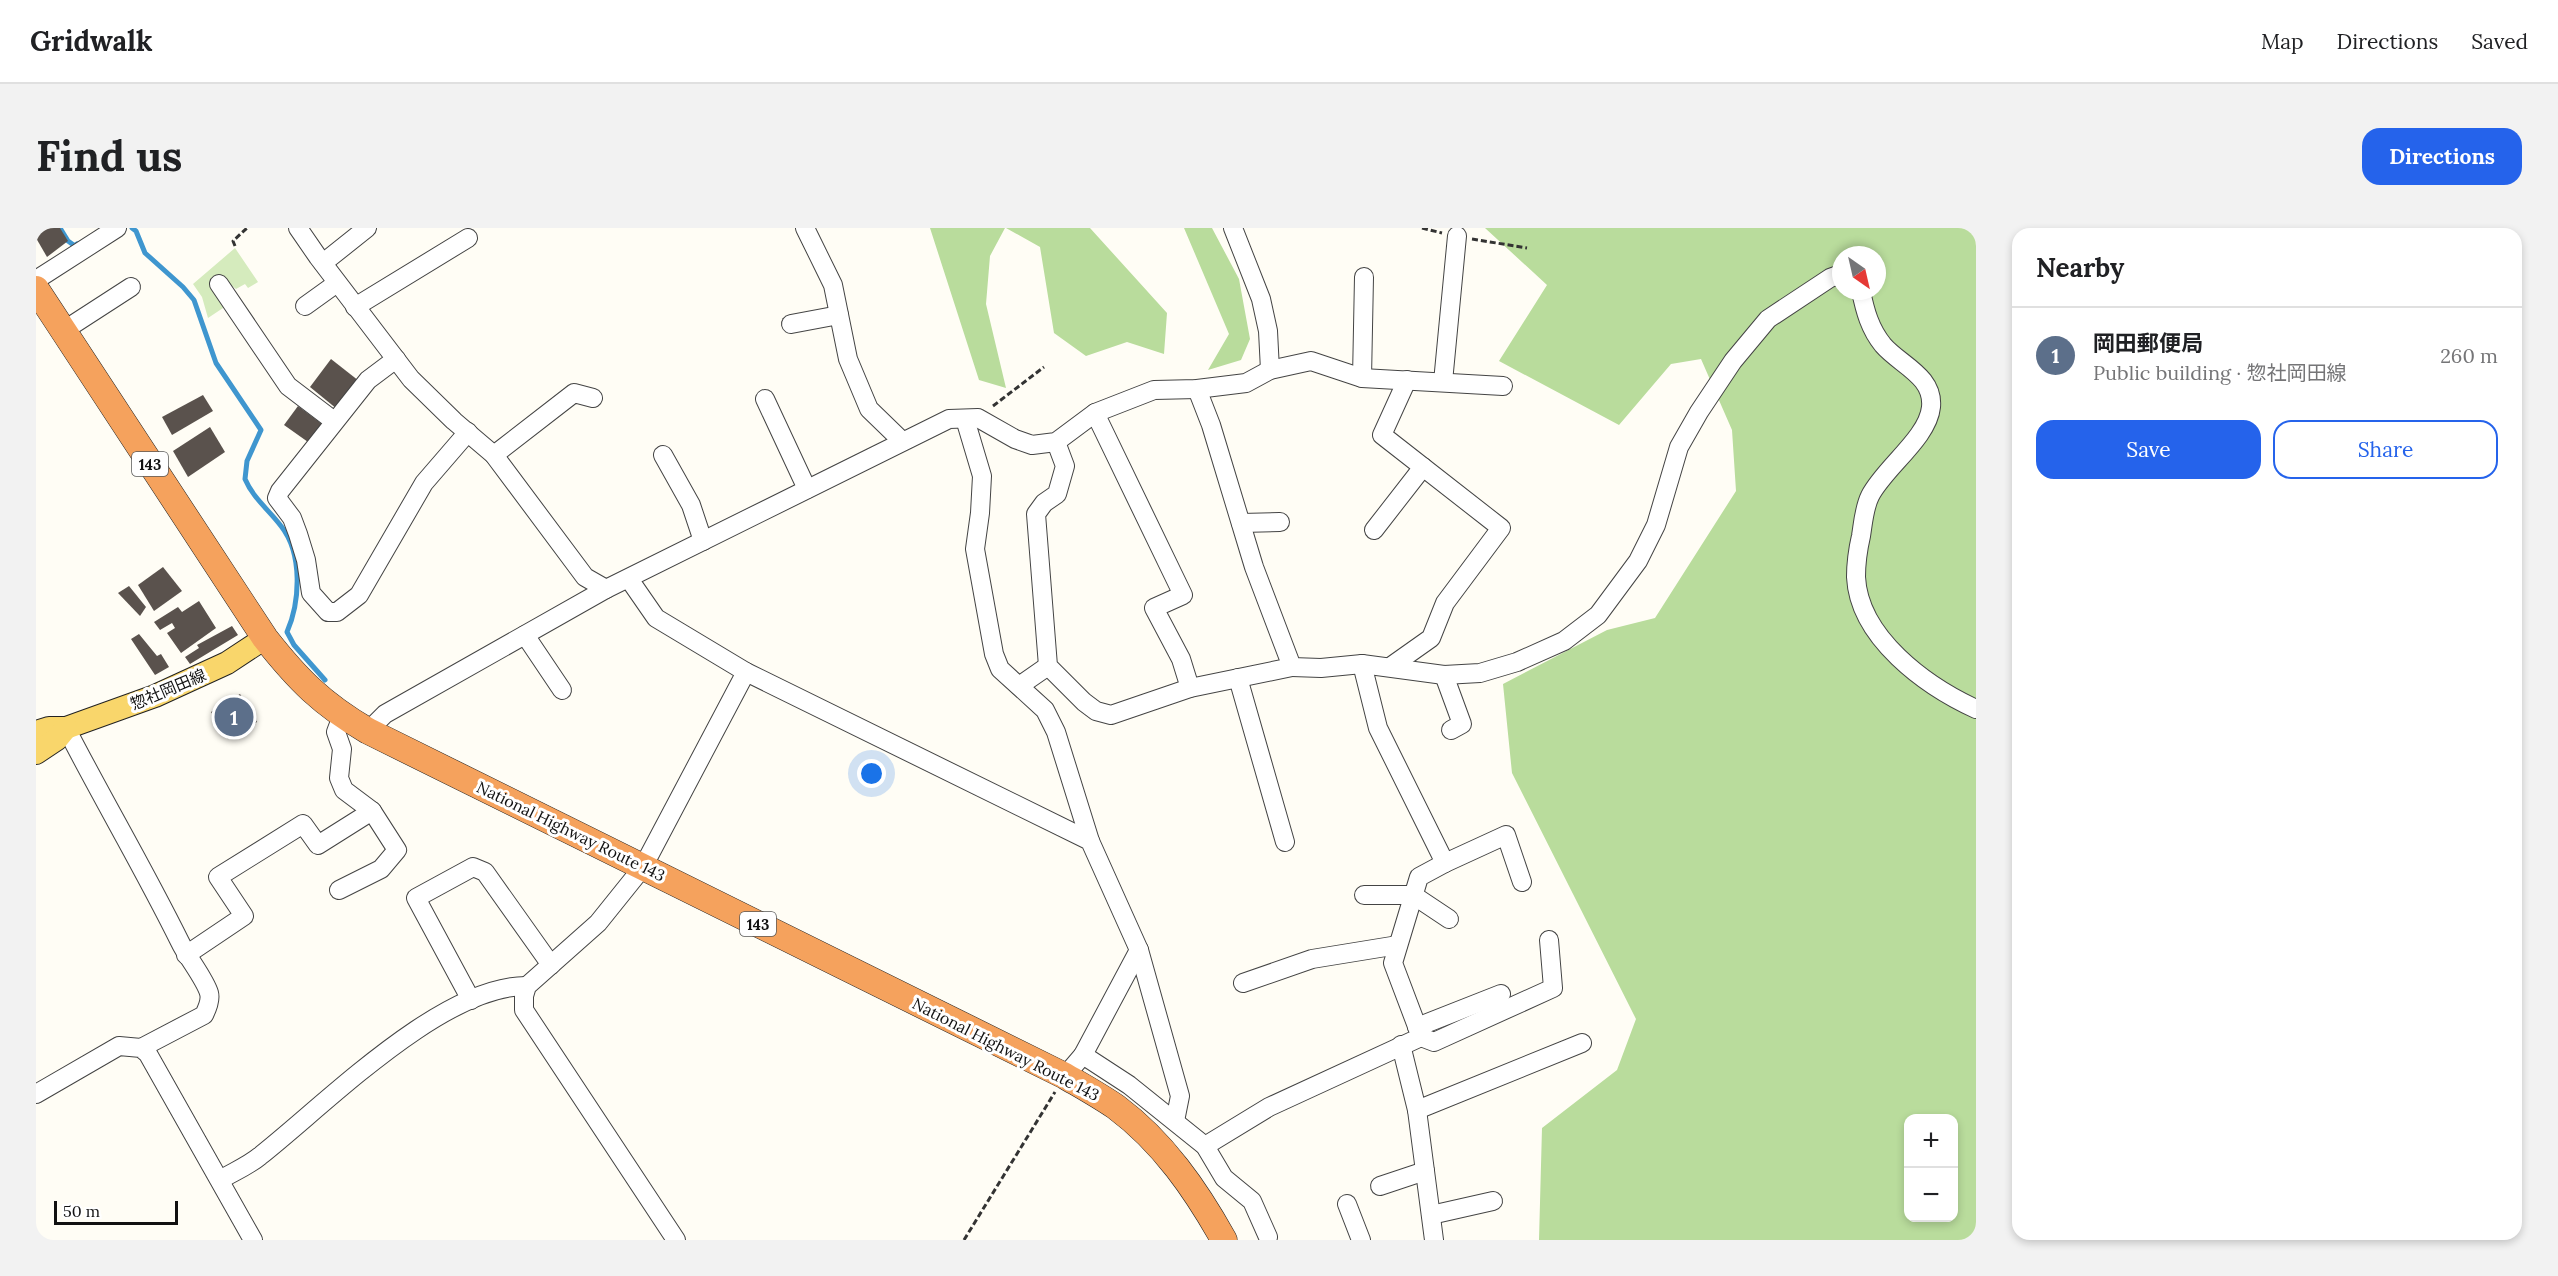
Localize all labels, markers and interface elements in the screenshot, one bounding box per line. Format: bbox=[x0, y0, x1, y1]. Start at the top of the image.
text: Gridwalk bbox=[30, 23, 153, 59]
text: Map bbox=[2261, 28, 2304, 55]
text: Directions bbox=[2337, 28, 2438, 55]
text: Saved bbox=[2471, 28, 2528, 55]
button: Directions bbox=[2362, 128, 2522, 185]
text: Find us bbox=[36, 129, 182, 183]
north arrow bbox=[1832, 246, 1886, 300]
text: Nearby bbox=[2036, 251, 2124, 284]
text: 岡田郵便局 bbox=[2093, 329, 2203, 357]
text: 1 bbox=[2051, 343, 2060, 368]
text: 260 m bbox=[2440, 343, 2498, 368]
text: Public building · 惣社岡田線 bbox=[2093, 360, 2347, 385]
button: Save bbox=[2036, 420, 2261, 479]
button: Share bbox=[2273, 420, 2498, 479]
road number: 143 bbox=[132, 452, 168, 476]
street label: 惣社岡田線 bbox=[127, 664, 209, 714]
pin: 1 bbox=[214, 694, 254, 740]
your location bbox=[857, 759, 886, 788]
street label: National Highway Route 143 bbox=[474, 777, 669, 885]
road number: 143 bbox=[740, 912, 776, 936]
street label: National Highway Route 143 bbox=[909, 993, 1103, 1105]
map controls bbox=[1904, 1114, 1958, 1222]
button: + bbox=[1904, 1114, 1958, 1168]
button: − bbox=[1904, 1168, 1958, 1222]
scale bar bbox=[54, 1198, 178, 1226]
text: 50 m bbox=[63, 1201, 100, 1221]

